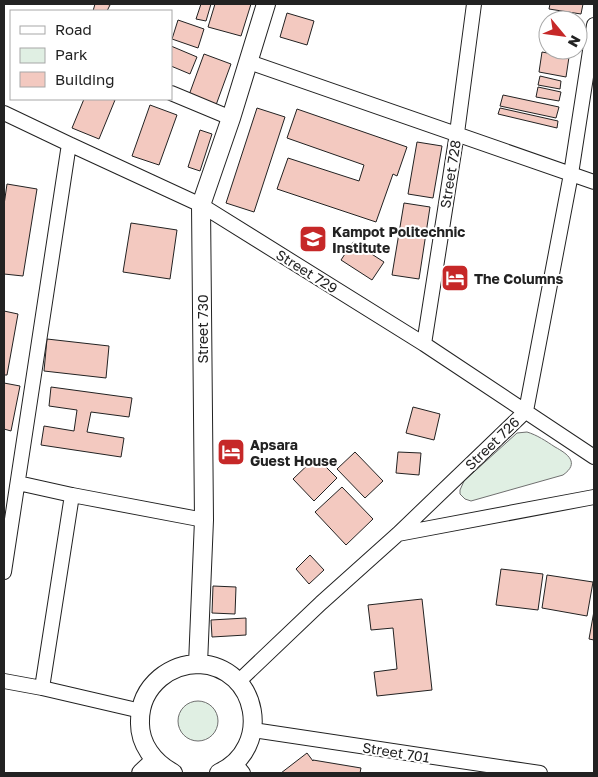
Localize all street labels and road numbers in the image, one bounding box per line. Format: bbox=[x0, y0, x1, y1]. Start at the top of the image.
street label: Street 728 bbox=[436, 139, 464, 209]
street label: Street 729 bbox=[273, 246, 341, 296]
street label: Street 730 bbox=[194, 294, 211, 364]
street label: Street 726 bbox=[461, 413, 523, 473]
street label: Street 701 bbox=[361, 738, 431, 766]

